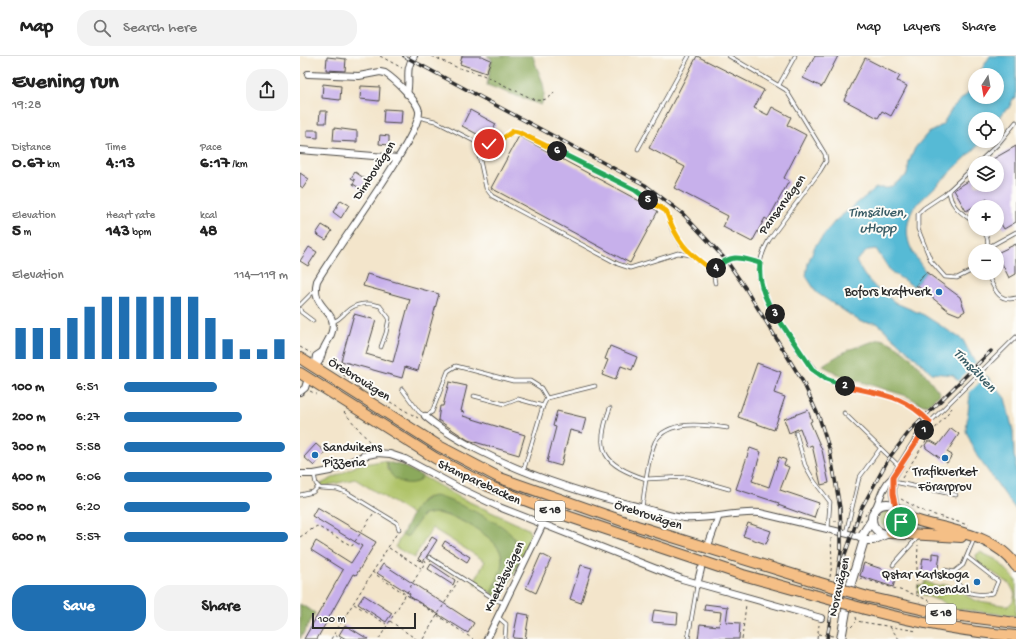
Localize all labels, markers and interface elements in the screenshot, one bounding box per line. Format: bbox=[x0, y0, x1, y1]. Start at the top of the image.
search box bbox=[77, 10, 357, 46]
text: Map bbox=[20, 16, 53, 39]
icon: search bbox=[91, 17, 113, 39]
text: Search here bbox=[123, 19, 197, 37]
text: Map bbox=[857, 19, 881, 36]
text: Layers bbox=[903, 19, 940, 36]
text: Share bbox=[962, 19, 996, 36]
north arrow bbox=[968, 68, 1004, 104]
map controls bbox=[968, 68, 1004, 280]
button: share bbox=[246, 69, 288, 111]
text: Evening run bbox=[12, 70, 119, 96]
text: 19:28 bbox=[12, 98, 41, 113]
button: locate bbox=[968, 112, 1004, 148]
pin bbox=[472, 127, 506, 161]
icon: check bbox=[478, 133, 500, 155]
street label: Dimbovägen bbox=[350, 138, 400, 204]
pin: 6 bbox=[547, 141, 567, 161]
text: Distance bbox=[12, 142, 51, 154]
text: Time bbox=[106, 142, 126, 154]
text: Pace bbox=[200, 142, 222, 154]
text: 6 bbox=[554, 145, 560, 157]
text: 0.67 bbox=[12, 154, 44, 174]
text: 4:13 bbox=[106, 154, 135, 174]
text: 6:17 bbox=[200, 154, 230, 174]
button: layers bbox=[968, 156, 1004, 192]
text: km bbox=[44, 159, 60, 171]
text: /km bbox=[230, 159, 248, 171]
street label: Pansarvägen bbox=[756, 171, 810, 239]
pin: 5 bbox=[638, 190, 658, 210]
text: 5 bbox=[645, 194, 651, 206]
button: + bbox=[968, 200, 1004, 236]
water label: Timsälven, utlopp bbox=[849, 205, 907, 238]
text: Elevation bbox=[12, 210, 56, 222]
text: Heart rate bbox=[106, 210, 155, 222]
text: kcal bbox=[200, 210, 217, 222]
text: 5 bbox=[12, 222, 21, 242]
text: 143 bbox=[106, 222, 130, 242]
text: 48 bbox=[200, 222, 217, 242]
text: m bbox=[21, 227, 31, 239]
text: bpm bbox=[130, 227, 151, 239]
button: − bbox=[968, 244, 1004, 280]
pin: 4 bbox=[706, 258, 726, 278]
text: 4 bbox=[713, 262, 719, 274]
text: Elevation bbox=[12, 268, 64, 283]
text: 114–119 m bbox=[234, 268, 288, 283]
place label: Bofors kraftverk bbox=[844, 285, 932, 300]
marker: Bofors kraftverk bbox=[934, 287, 944, 297]
pin: 3 bbox=[765, 304, 785, 324]
text: 3 bbox=[772, 308, 778, 320]
water label: Timsälven bbox=[949, 346, 999, 397]
street label: Örebrovägen bbox=[325, 355, 394, 405]
pin: 2 bbox=[835, 376, 855, 396]
text: 100 m bbox=[12, 380, 44, 395]
text: 6:51 bbox=[76, 380, 99, 395]
text: 2 bbox=[842, 380, 848, 392]
text: 200 m bbox=[12, 410, 45, 425]
text: 6:27 bbox=[76, 410, 100, 425]
pin: 1 bbox=[914, 420, 934, 440]
text: 1 bbox=[922, 424, 926, 436]
text: 300 m bbox=[12, 440, 46, 455]
text: 5:58 bbox=[76, 440, 101, 455]
place label: Sandvikens Pizzeria bbox=[322, 441, 383, 471]
marker: Sandvikens Pizzeria bbox=[310, 450, 320, 460]
marker: Trafikverket Förarprov bbox=[940, 453, 950, 463]
street label: Stamparebacken bbox=[435, 457, 524, 509]
place label: Trafikverket Förarprov bbox=[912, 465, 979, 495]
text: 400 m bbox=[12, 470, 45, 485]
text: 6:06 bbox=[76, 470, 101, 485]
street label: Örebrovägen bbox=[612, 498, 685, 534]
text: 500 m bbox=[12, 500, 46, 515]
text: 6:20 bbox=[76, 500, 100, 515]
road number: E 18 bbox=[535, 501, 565, 521]
pin bbox=[884, 505, 918, 539]
icon: arrive bbox=[890, 511, 912, 533]
text: 600 m bbox=[12, 530, 46, 545]
text: 5:57 bbox=[76, 530, 101, 545]
street label: Knektåsvägen bbox=[482, 539, 529, 615]
street label: Noravägen bbox=[826, 555, 854, 618]
place label: Qstar Karlskoga Rosendal bbox=[881, 568, 970, 598]
marker: Qstar Karlskoga Rosendal bbox=[972, 577, 982, 587]
button: Save bbox=[12, 585, 146, 631]
button: Share bbox=[154, 585, 288, 631]
road number: E 18 bbox=[926, 604, 956, 624]
scale bar bbox=[312, 611, 416, 630]
text: 100 m bbox=[318, 614, 345, 626]

